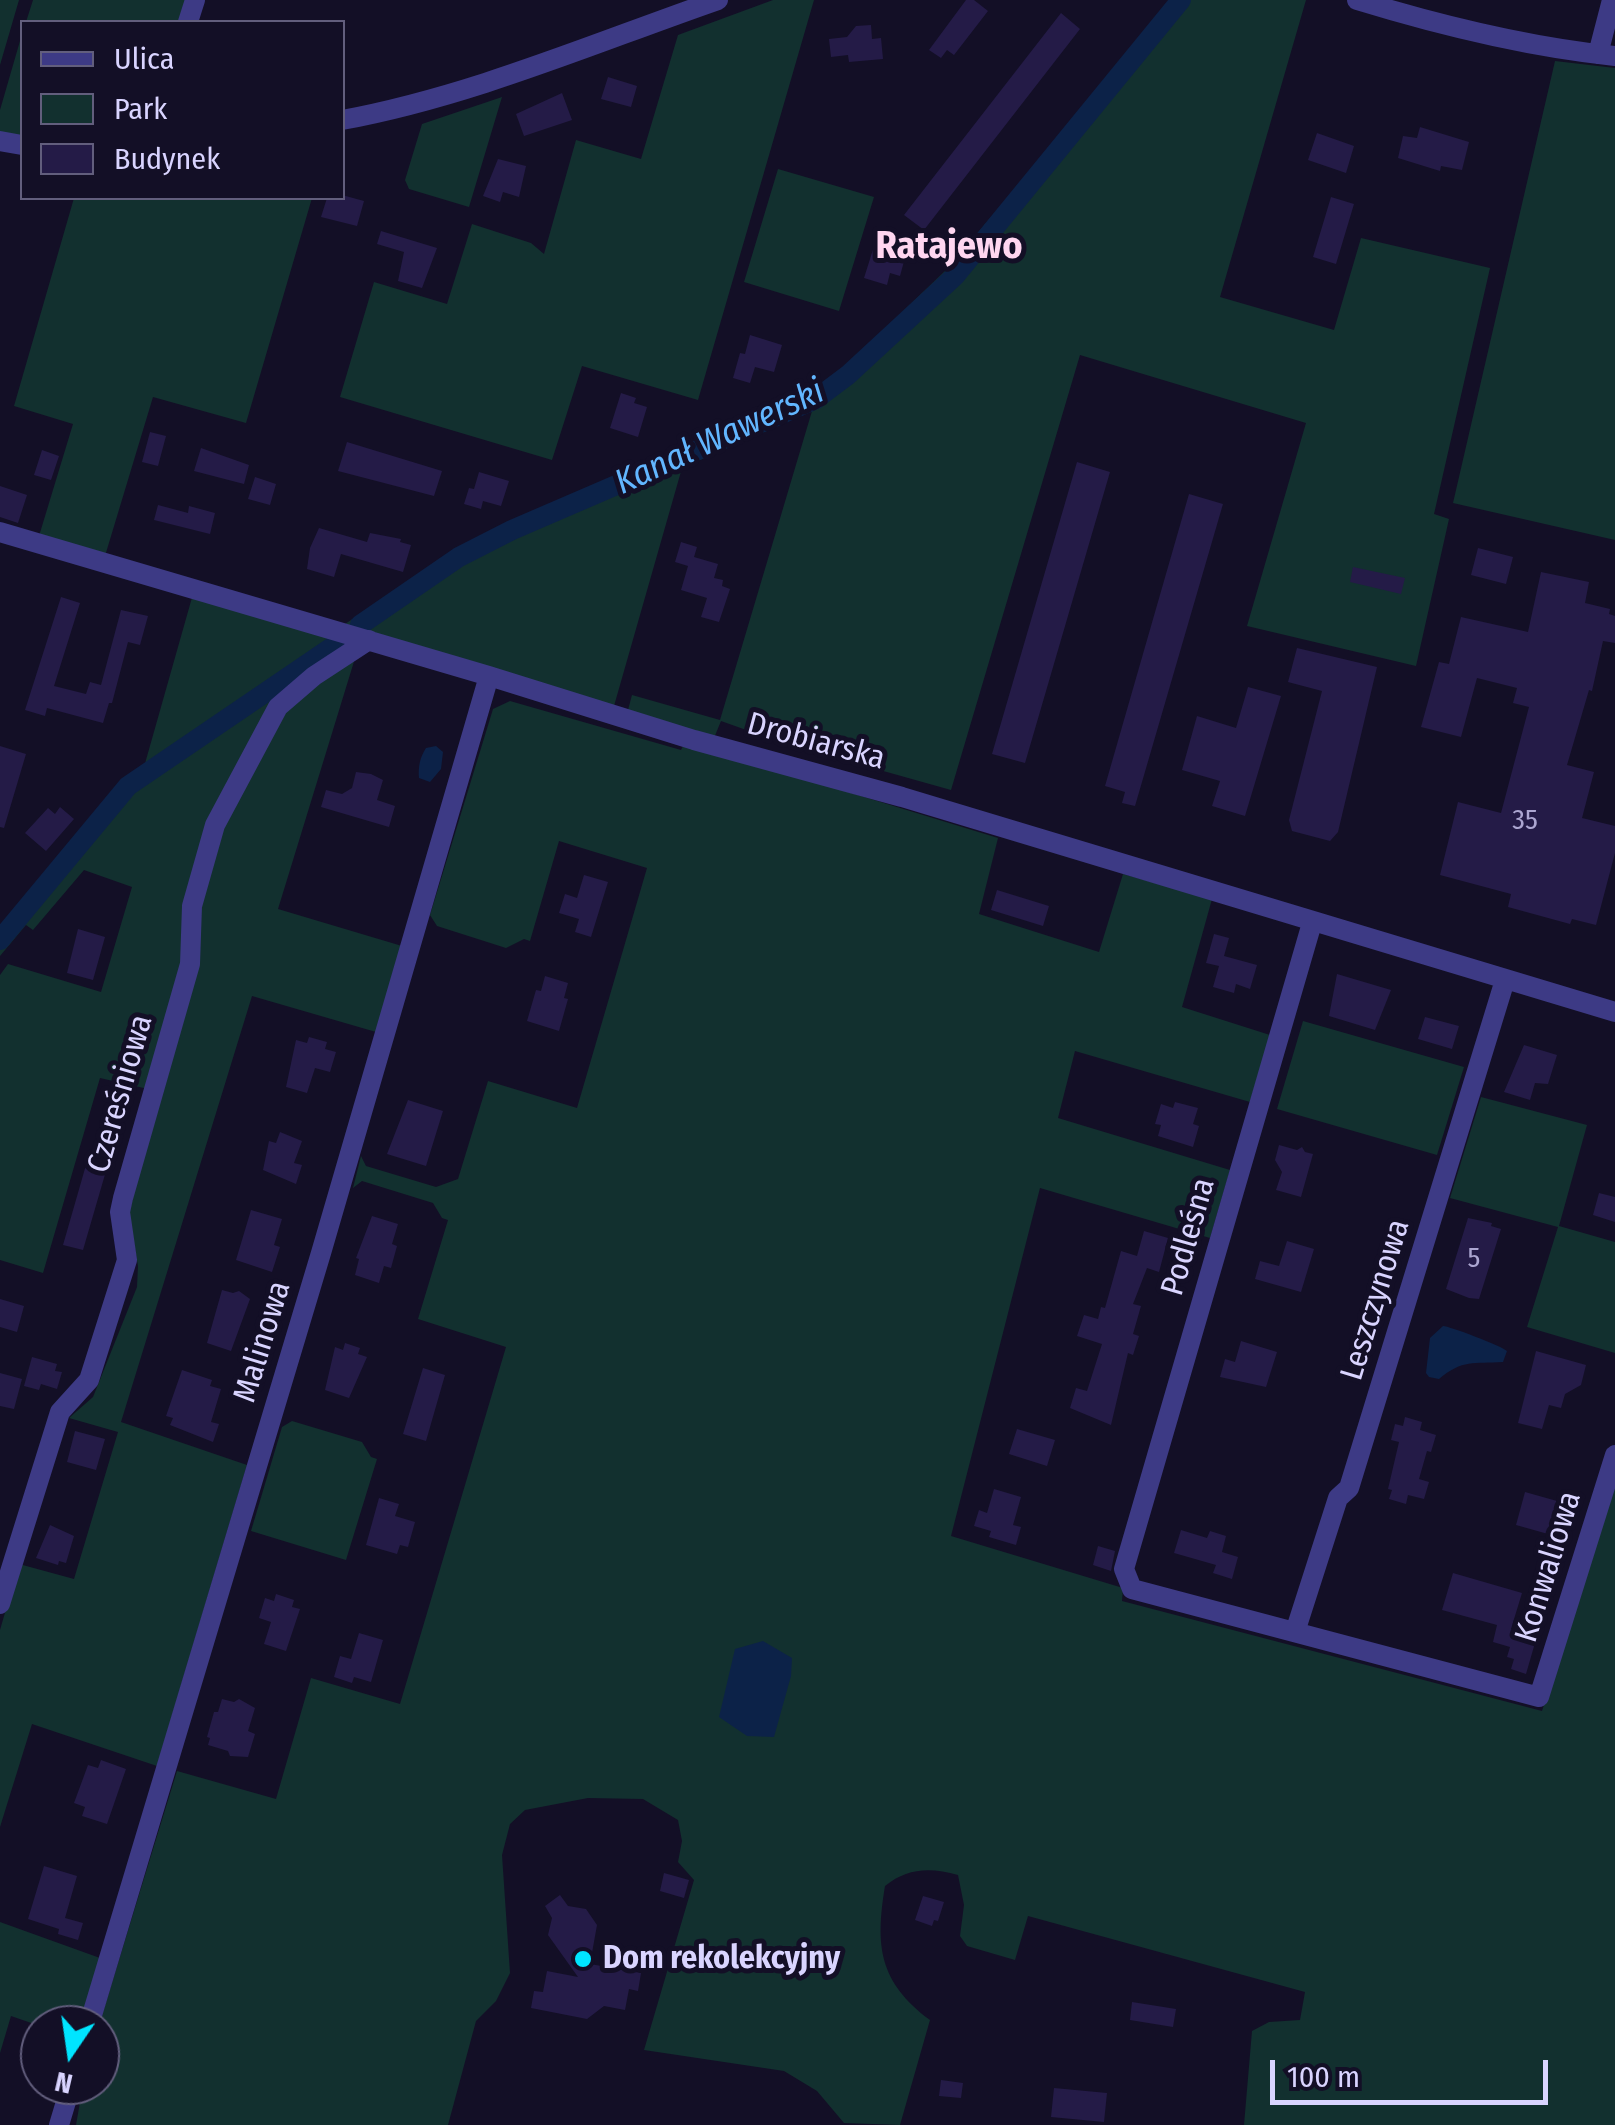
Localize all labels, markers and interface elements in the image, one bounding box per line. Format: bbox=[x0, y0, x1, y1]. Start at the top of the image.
legend bbox=[20, 20, 345, 200]
text: Ulica bbox=[114, 41, 174, 77]
text: Park bbox=[114, 91, 167, 127]
text: Budynek bbox=[114, 141, 220, 177]
district label: Ratajewo bbox=[876, 224, 1022, 270]
water label: Kanał Wawerski bbox=[609, 371, 831, 505]
street label: Drobiarska bbox=[743, 705, 889, 779]
house number: 35 bbox=[1512, 804, 1538, 838]
street label: Czereśniowa bbox=[80, 1011, 162, 1177]
street label: Podleśna bbox=[1154, 1174, 1224, 1300]
street label: Leszczynowa bbox=[1333, 1215, 1419, 1385]
house number: 5 bbox=[1468, 1242, 1480, 1276]
street label: Malinowa bbox=[226, 1277, 300, 1407]
street label: Konwaliowa bbox=[1508, 1487, 1590, 1647]
place label: Dom rekolekcyjny bbox=[603, 1940, 840, 1978]
marker: Dom rekolekcyjny bbox=[572, 1948, 594, 1970]
north arrow bbox=[20, 2005, 120, 2105]
scale bar bbox=[1275, 2040, 1552, 2102]
text: 100 m bbox=[1287, 2059, 1360, 2095]
text: N bbox=[52, 2065, 75, 2101]

